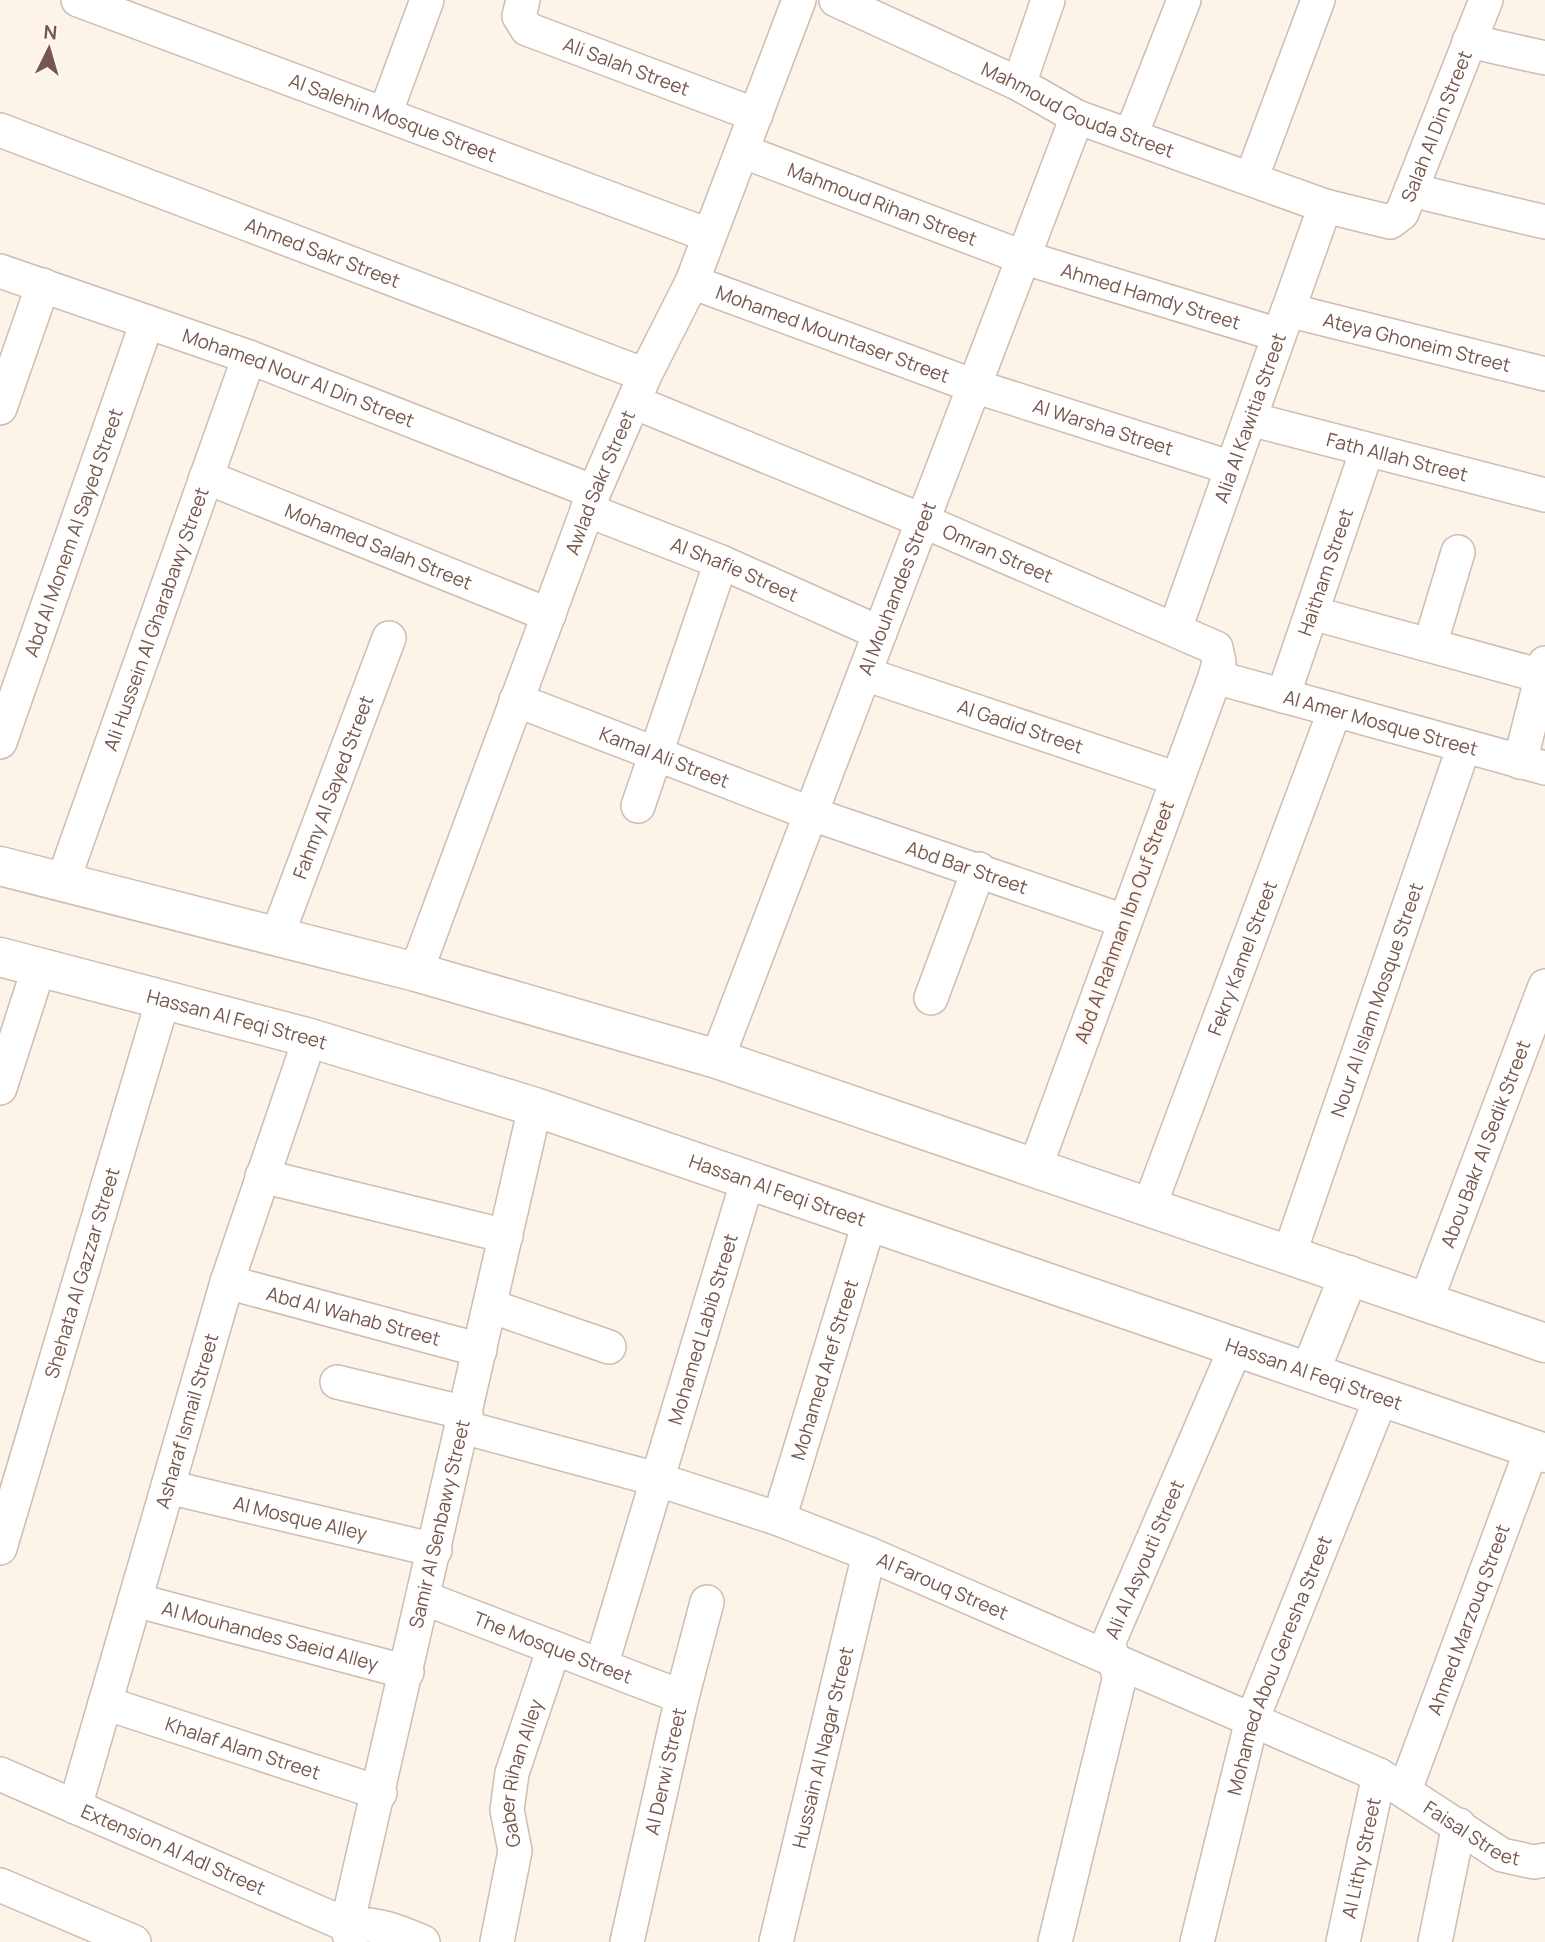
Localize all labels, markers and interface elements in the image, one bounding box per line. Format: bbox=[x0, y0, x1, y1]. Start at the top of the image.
north arrow bbox=[14, 14, 84, 84]
text: N bbox=[43, 19, 58, 46]
street label: Ali Salah Street bbox=[560, 31, 693, 102]
street label: Salah Al Din Street bbox=[1395, 46, 1478, 206]
street label: Mahmoud Gouda Street bbox=[977, 56, 1178, 164]
street label: Al Salehin Mosque Street bbox=[285, 67, 500, 168]
street label: Mahmoud Rihan Street bbox=[784, 156, 981, 252]
street label: Ahmed Sakr Street bbox=[241, 211, 404, 294]
street label: Ahmed Hamdy Street bbox=[1058, 257, 1244, 336]
street label: Mohamed Mountaser Street bbox=[712, 279, 953, 389]
street label: Ateya Ghoneim Street bbox=[1321, 306, 1514, 378]
street label: Mohamed Nour Al Din Street bbox=[179, 322, 418, 433]
street label: Alia Al Kawitia Street bbox=[1208, 329, 1292, 506]
street label: Al Warsha Street bbox=[1030, 393, 1176, 461]
street label: Abd Al Monem Al Sayed Street bbox=[18, 405, 129, 660]
street label: Awlad Sakr Street bbox=[559, 406, 641, 558]
street label: Fath Allah Street bbox=[1324, 426, 1471, 488]
street label: Ali Hussein Al Gharabawy Street bbox=[97, 484, 215, 754]
street label: Mohamed Salah Street bbox=[281, 497, 476, 596]
street label: Al Mouhandes Street bbox=[852, 498, 942, 679]
street label: Haitham Street bbox=[1291, 505, 1359, 639]
street label: Omran Street bbox=[939, 518, 1057, 589]
street label: Al Shafie Street bbox=[667, 531, 802, 608]
street label: Al Amer Mosque Street bbox=[1281, 684, 1481, 762]
street label: Fahmy Al Sayed Street bbox=[287, 692, 379, 883]
street label: Al Gadid Street bbox=[954, 693, 1087, 760]
street label: Kamal Ali Street bbox=[596, 720, 733, 794]
street label: Abd Al Rahman Ibn Ouf Street bbox=[1068, 797, 1180, 1047]
street label: Abd Bar Street bbox=[903, 834, 1031, 900]
street label: Fekry Kamel Street bbox=[1201, 877, 1283, 1039]
street label: Nour Al Islam Mosque Street bbox=[1324, 879, 1429, 1120]
street label: Hassan Al Feqi Street bbox=[144, 983, 330, 1055]
street label: Abou Bakr Al Sedik Street bbox=[1434, 1036, 1536, 1251]
street label: Hassan Al Feqi Street bbox=[686, 1148, 869, 1232]
street label: Shehata Al Gazzar Street bbox=[38, 1164, 125, 1382]
street label: Mohamed Labib Street bbox=[662, 1230, 744, 1428]
street label: Mohamed Aref Street bbox=[785, 1276, 864, 1463]
street label: Abd Al Wahab Street bbox=[264, 1280, 443, 1352]
street label: Asharaf Ismail Street bbox=[149, 1330, 224, 1511]
street label: Hassan Al Feqi Street bbox=[1222, 1331, 1406, 1416]
street label: Samir Al Senbawy Street bbox=[403, 1417, 476, 1631]
street label: Ali Al Asyouti Street bbox=[1099, 1476, 1190, 1643]
street label: Al Mosque Alley bbox=[231, 1490, 370, 1547]
street label: Ahmed Marzouq Street bbox=[1421, 1520, 1516, 1718]
street label: Mohamed Abou Geresha Street bbox=[1221, 1532, 1338, 1798]
street label: Al Farouq Street bbox=[873, 1546, 1012, 1626]
street label: Al Mouhandes Saeid Alley bbox=[159, 1595, 381, 1677]
street label: The Mosque Street bbox=[470, 1605, 636, 1690]
street label: Hussain Al Nagar Street bbox=[786, 1644, 859, 1851]
street label: Gaber Rihan Alley bbox=[494, 1696, 549, 1849]
street label: Al Derwi Street bbox=[638, 1705, 692, 1837]
street label: Khalaf Alam Street bbox=[162, 1711, 324, 1786]
street label: Al Lithy Street bbox=[1335, 1795, 1387, 1921]
street label: Faisal Street bbox=[1419, 1795, 1522, 1872]
street label: Extension Al Adl Street bbox=[77, 1798, 270, 1901]

